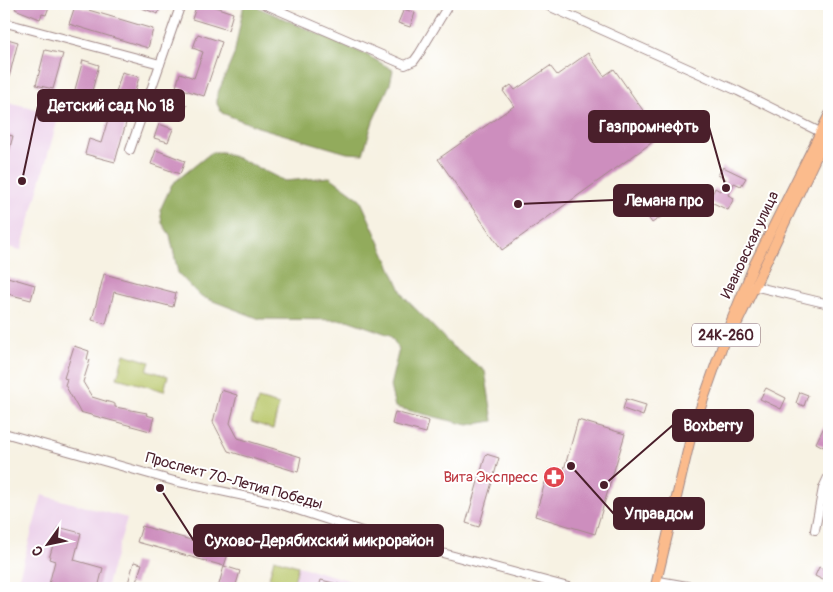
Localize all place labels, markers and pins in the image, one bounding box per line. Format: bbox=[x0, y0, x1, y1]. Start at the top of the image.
callout: Детский сад № 18 bbox=[38, 90, 184, 121]
callout: Газпромнефть bbox=[589, 111, 709, 142]
callout: Лемана про bbox=[614, 185, 713, 216]
callout: Boxberry bbox=[673, 410, 753, 441]
pharmacy icon: Вита Экспресс bbox=[542, 465, 566, 489]
place label: Вита Экспресс bbox=[443, 468, 538, 487]
callout: Управдом bbox=[614, 498, 704, 529]
callout: Сухово-Дерябихский микрорайон bbox=[194, 525, 443, 556]

